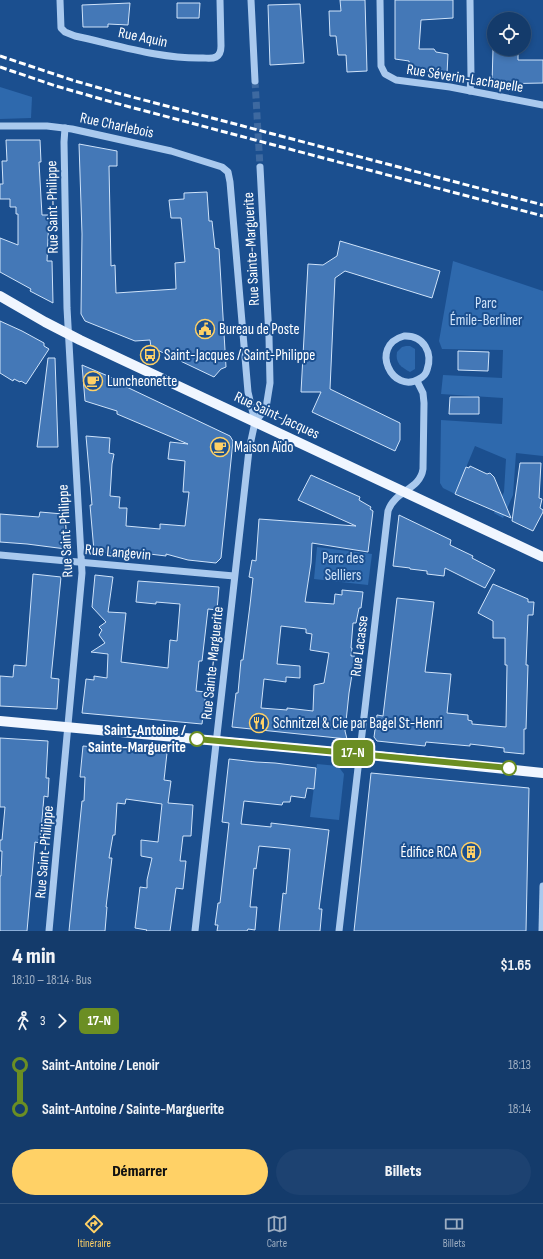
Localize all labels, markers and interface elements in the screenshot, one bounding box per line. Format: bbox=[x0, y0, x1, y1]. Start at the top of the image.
map controls bbox=[487, 12, 531, 56]
button: locate bbox=[487, 12, 531, 56]
street label: Rue Aquin bbox=[116, 23, 169, 52]
street label: Rue Séverin-Lachapelle bbox=[405, 60, 525, 97]
street label: Rue Charlebois bbox=[78, 108, 155, 143]
street label: Rue Saint-Philippe bbox=[42, 160, 63, 254]
street label: Rue Sainte-Marguerite bbox=[239, 192, 264, 306]
park label: Parc Émile-Berliner bbox=[450, 294, 523, 330]
public building icon: Bureau de Poste bbox=[194, 318, 216, 340]
place label: Bureau de Poste bbox=[219, 320, 300, 339]
bus stop icon: Saint-Jacques / Saint-Philippe bbox=[139, 344, 161, 366]
place label: Saint-Jacques / Saint-Philippe bbox=[164, 346, 315, 365]
cafe icon: Luncheonette bbox=[82, 370, 104, 392]
place label: Luncheonette bbox=[107, 372, 177, 391]
street label: Rue Saint-Jacques bbox=[231, 387, 323, 444]
cafe icon: Maison Aïdo bbox=[209, 436, 231, 458]
place label: Maison Aïdo bbox=[234, 438, 294, 457]
street label: Rue Saint-Philippe bbox=[54, 484, 77, 578]
street label: Rue Langevin bbox=[84, 540, 152, 565]
park label: Parc des Selliers bbox=[322, 549, 364, 585]
street label: Rue Sainte-Marguerite bbox=[197, 606, 228, 721]
street label: Rue Lacasse bbox=[346, 615, 373, 678]
restaurant icon: Schnitzel & Cie par Bagel St-Henri bbox=[248, 712, 270, 734]
place label: Schnitzel & Cie par Bagel St-Henri bbox=[273, 714, 443, 733]
place label: Saint-Antoine / Sainte-Marguerite bbox=[88, 721, 186, 757]
marker: Saint-Antoine / Sainte-Marguerite bbox=[189, 731, 205, 747]
line badge: 17-N bbox=[325, 740, 381, 766]
text: 17-N bbox=[341, 744, 365, 761]
unlabelled marker bbox=[501, 760, 517, 776]
street label: Rue Saint-Philippe bbox=[31, 805, 58, 899]
building icon: Édifice RCA bbox=[460, 841, 482, 863]
place label: Édifice RCA bbox=[400, 843, 458, 862]
text: 4 min bbox=[12, 943, 56, 970]
text: $1.65 bbox=[500, 956, 531, 975]
text: 18:10 – 18:14 · Bus bbox=[12, 972, 92, 988]
icon: walk bbox=[12, 1010, 34, 1032]
icon: forward bbox=[51, 1010, 73, 1032]
text: 17-N bbox=[87, 1012, 111, 1029]
text: 3 bbox=[40, 1013, 45, 1029]
text: Saint-Antoine / Lenoir bbox=[42, 1056, 159, 1075]
text: 18:13 bbox=[508, 1057, 531, 1073]
text: Saint-Antoine / Sainte-Marguerite bbox=[42, 1100, 224, 1119]
text: 18:14 bbox=[508, 1101, 531, 1117]
button: Démarrer bbox=[12, 1149, 268, 1195]
button: Billets bbox=[276, 1149, 531, 1195]
tab: Itinéraire bbox=[77, 1213, 111, 1250]
tab: Carte bbox=[266, 1213, 288, 1250]
tab: Billets bbox=[443, 1213, 466, 1250]

